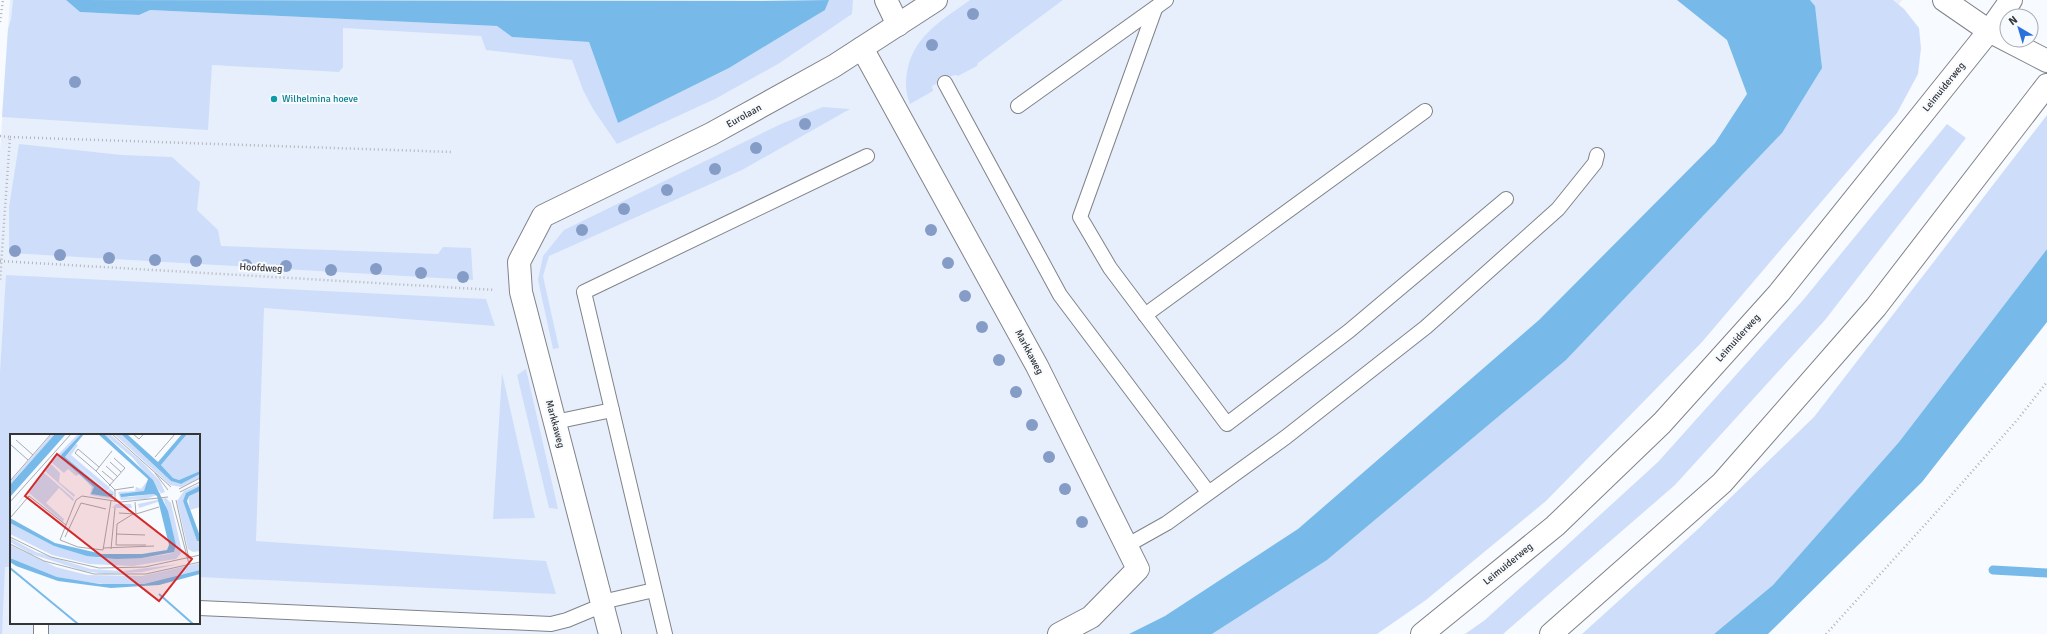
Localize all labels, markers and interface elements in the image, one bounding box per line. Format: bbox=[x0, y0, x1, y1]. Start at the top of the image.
north arrow bbox=[1999, 8, 2039, 48]
text: N bbox=[2006, 13, 2020, 28]
street label: Leimuiderweg bbox=[1920, 60, 1968, 114]
place label: Wilhelmina hoeve bbox=[282, 93, 358, 105]
marker: Wilhelmina hoeve bbox=[269, 94, 279, 104]
street label: Eurolaan bbox=[724, 101, 764, 131]
street label: Hoofdweg bbox=[239, 261, 283, 275]
street label: Leimuiderweg bbox=[1713, 312, 1763, 364]
street label: Markkaweg bbox=[1012, 327, 1046, 377]
street label: Markkaweg bbox=[543, 399, 567, 449]
inset map bbox=[10, 434, 200, 624]
street label: Leimuiderweg bbox=[1481, 540, 1535, 588]

